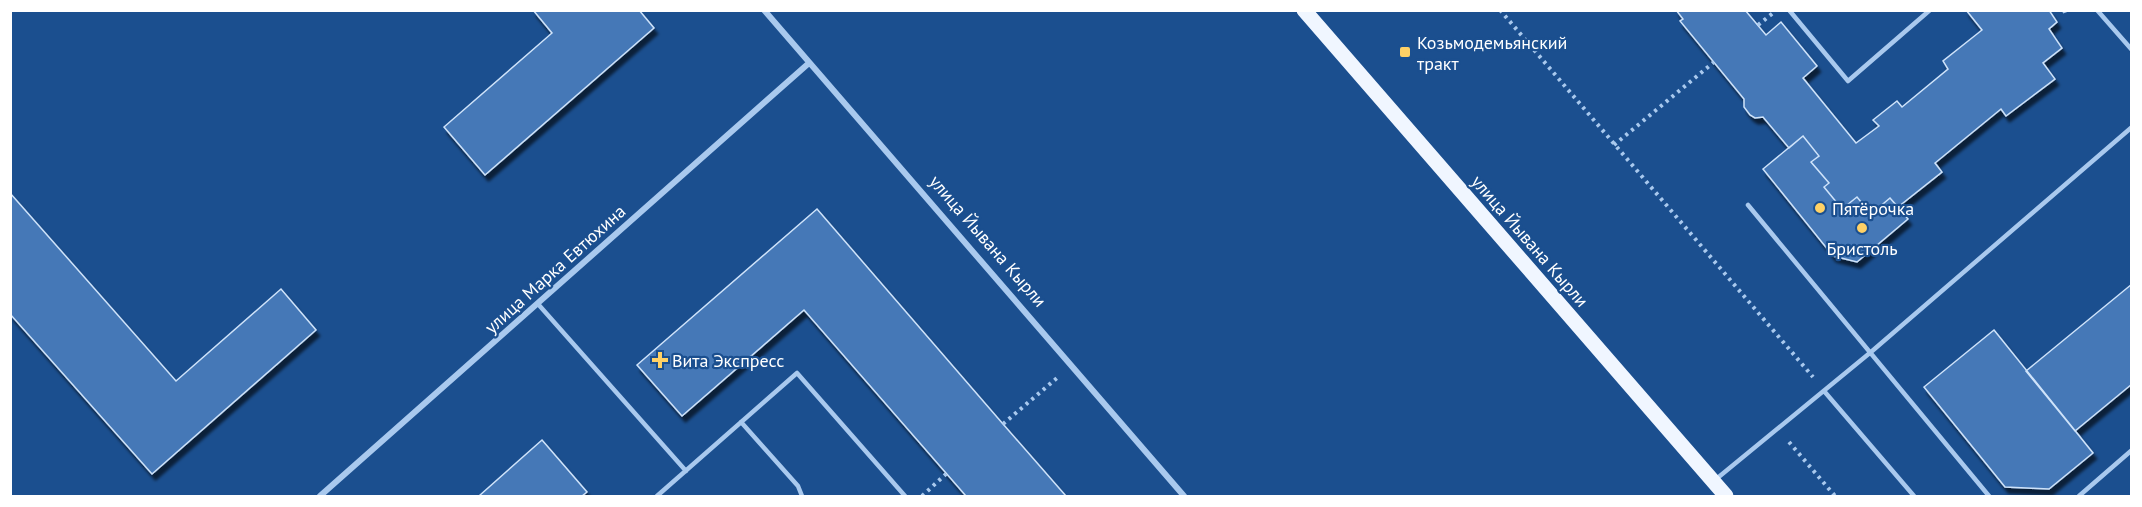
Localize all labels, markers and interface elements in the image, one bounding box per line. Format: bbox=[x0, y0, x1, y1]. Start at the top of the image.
place label: Козьмодемьянский тракт bbox=[1417, 31, 1567, 75]
marker: Козьмодемьянский тракт bbox=[1398, 45, 1412, 59]
street label: улица Йывана Кырли bbox=[924, 170, 1052, 312]
street label: улица Йывана Кырли bbox=[1466, 170, 1594, 312]
place label: Пятёрочка bbox=[1832, 197, 1914, 220]
street label: улица Марка Евтюхина bbox=[480, 200, 630, 338]
marker: Пятёрочка bbox=[1813, 201, 1827, 215]
marker: Бристоль bbox=[1855, 221, 1869, 235]
place label: Бристоль bbox=[1826, 237, 1898, 260]
place label: Вита Экспресс bbox=[672, 349, 784, 372]
marker: Вита Экспресс bbox=[653, 353, 667, 367]

